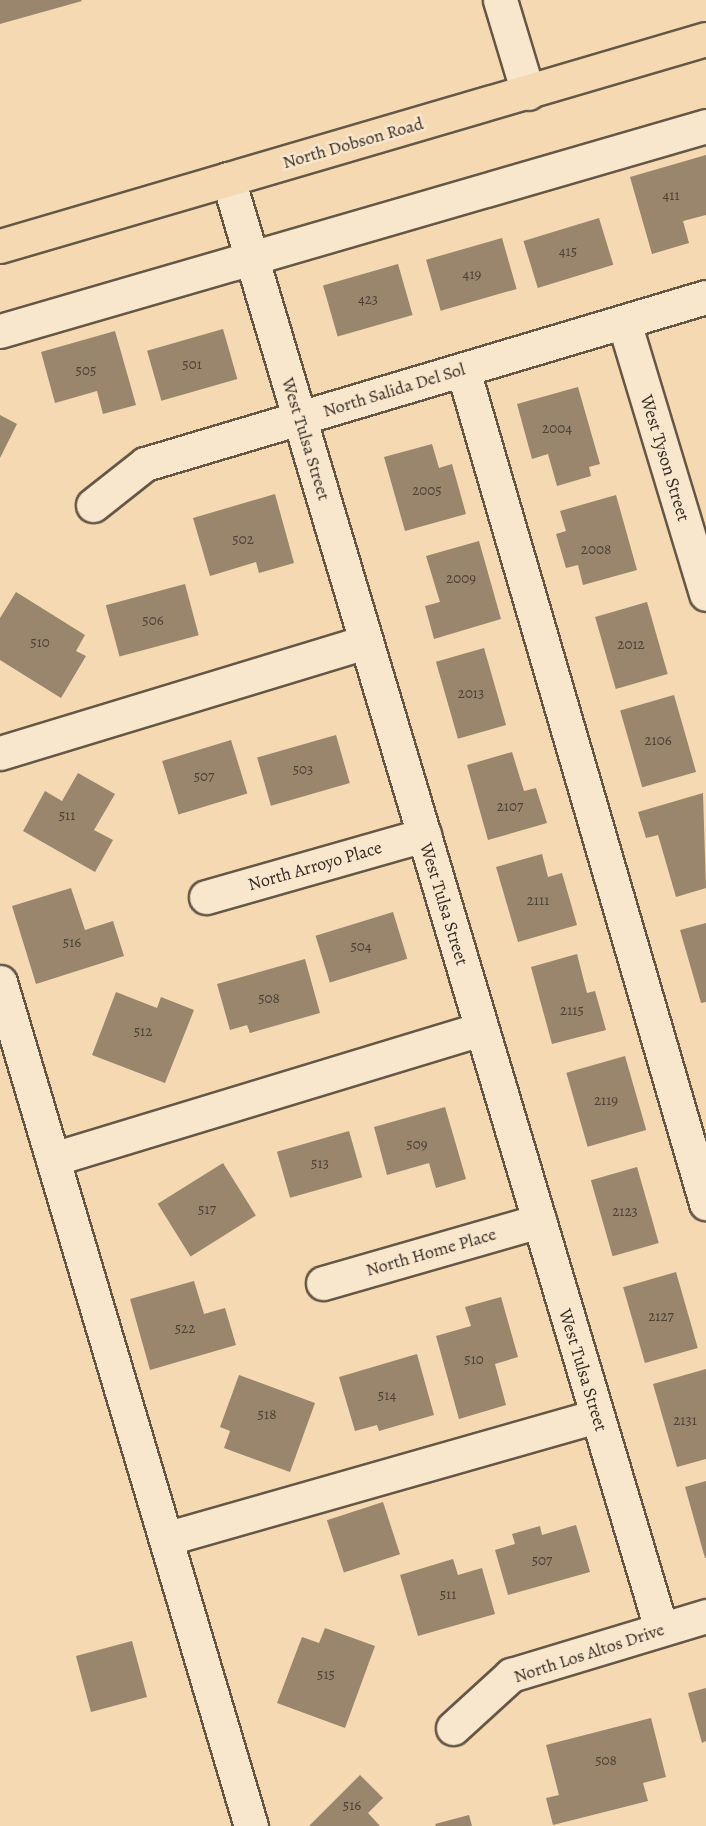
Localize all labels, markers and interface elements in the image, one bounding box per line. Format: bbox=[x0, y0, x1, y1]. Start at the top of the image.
street label: North Dobson Road bbox=[280, 113, 426, 173]
house number: 411 bbox=[662, 187, 680, 205]
house number: 415 bbox=[559, 243, 577, 261]
house number: 419 bbox=[463, 266, 481, 284]
house number: 423 bbox=[358, 291, 378, 309]
house number: 501 bbox=[182, 356, 202, 374]
street label: North Salida Del Sol bbox=[320, 358, 468, 422]
house number: 505 bbox=[76, 362, 96, 380]
street label: West Tulsa Street bbox=[277, 375, 335, 503]
street label: West Tyson Street bbox=[636, 392, 694, 524]
house number: 2004 bbox=[542, 420, 572, 438]
house number: 2005 bbox=[412, 482, 442, 500]
house number: 502 bbox=[232, 531, 254, 549]
house number: 2008 bbox=[581, 541, 611, 559]
house number: 2009 bbox=[446, 570, 476, 588]
house number: 506 bbox=[142, 612, 164, 630]
house number: 510 bbox=[30, 634, 50, 652]
house number: 2012 bbox=[617, 636, 645, 654]
house number: 2013 bbox=[458, 685, 484, 703]
house number: 2106 bbox=[644, 732, 672, 750]
house number: 503 bbox=[293, 761, 313, 779]
house number: 507 bbox=[194, 768, 214, 786]
house number: 2107 bbox=[497, 798, 523, 816]
house number: 511 bbox=[59, 807, 75, 825]
street label: North Arroyo Place bbox=[246, 837, 384, 895]
street label: West Tulsa Street bbox=[415, 840, 473, 968]
house number: 2111 bbox=[527, 892, 549, 910]
house number: 516 bbox=[63, 934, 81, 952]
house number: 504 bbox=[350, 938, 372, 956]
house number: 508 bbox=[258, 990, 280, 1008]
house number: 2115 bbox=[560, 1002, 584, 1020]
house number: 512 bbox=[134, 1023, 152, 1041]
house number: 2119 bbox=[594, 1092, 618, 1110]
house number: 509 bbox=[406, 1136, 428, 1154]
house number: 513 bbox=[311, 1155, 329, 1173]
house number: 517 bbox=[198, 1201, 216, 1219]
house number: 2123 bbox=[612, 1203, 638, 1221]
street label: North Home Place bbox=[363, 1223, 499, 1281]
street label: West Tulsa Street bbox=[554, 1306, 612, 1434]
house number: 2127 bbox=[648, 1308, 674, 1326]
house number: 522 bbox=[175, 1320, 195, 1338]
house number: 510 bbox=[464, 1351, 484, 1369]
house number: 514 bbox=[378, 1387, 396, 1405]
house number: 518 bbox=[258, 1406, 276, 1424]
house number: 2131 bbox=[673, 1412, 697, 1430]
house number: 507 bbox=[532, 1552, 552, 1570]
house number: 511 bbox=[440, 1586, 456, 1604]
street label: North Los Altos Drive bbox=[511, 1618, 667, 1688]
house number: 515 bbox=[317, 1666, 335, 1684]
house number: 508 bbox=[595, 1752, 617, 1770]
house number: 516 bbox=[343, 1797, 361, 1815]

